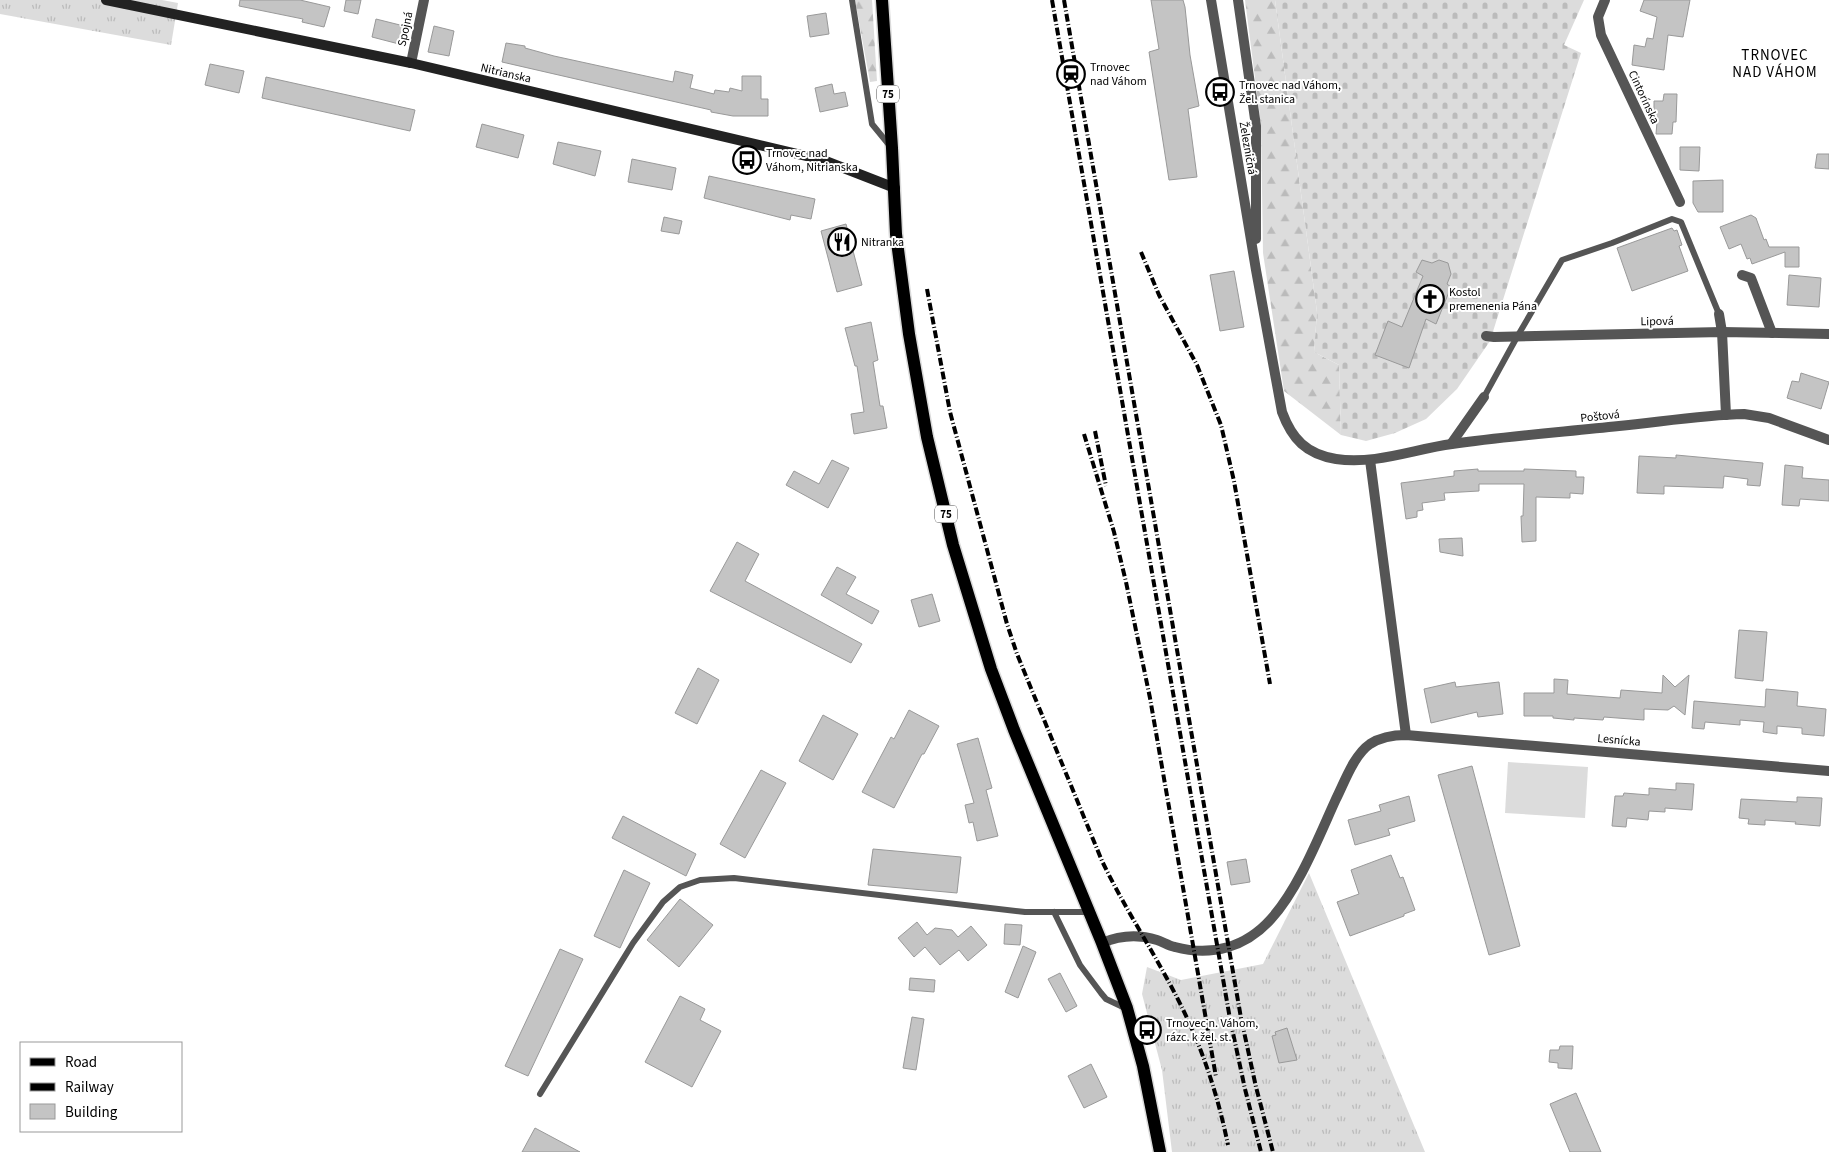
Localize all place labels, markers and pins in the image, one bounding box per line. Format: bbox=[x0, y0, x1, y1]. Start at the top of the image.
station icon: Trnovec nad Váhom bbox=[1056, 59, 1086, 89]
place label: Trnovec nad Váhom bbox=[1090, 59, 1147, 90]
bus stop icon: Trnovec nad Váhom, Žel. stanica bbox=[1205, 77, 1235, 107]
place label: Trnovec nad Váhom, Žel. stanica bbox=[1239, 77, 1341, 108]
bus stop icon: Trnovec nad Váhom, Nitrianska bbox=[732, 145, 762, 175]
place label: Trnovec nad Váhom, Nitrianska bbox=[766, 145, 858, 176]
restaurant icon: Nitranka bbox=[827, 227, 857, 257]
place label: Nitranka bbox=[861, 234, 904, 251]
church icon: Kostol premenenia Pána bbox=[1415, 284, 1445, 314]
place label: Kostol premenenia Pána bbox=[1449, 284, 1537, 315]
bus stop icon: Trnovec n. Váhom, rázc. k žel. st. bbox=[1132, 1015, 1162, 1045]
place label: Trnovec n. Váhom, rázc. k žel. st. bbox=[1166, 1015, 1258, 1046]

